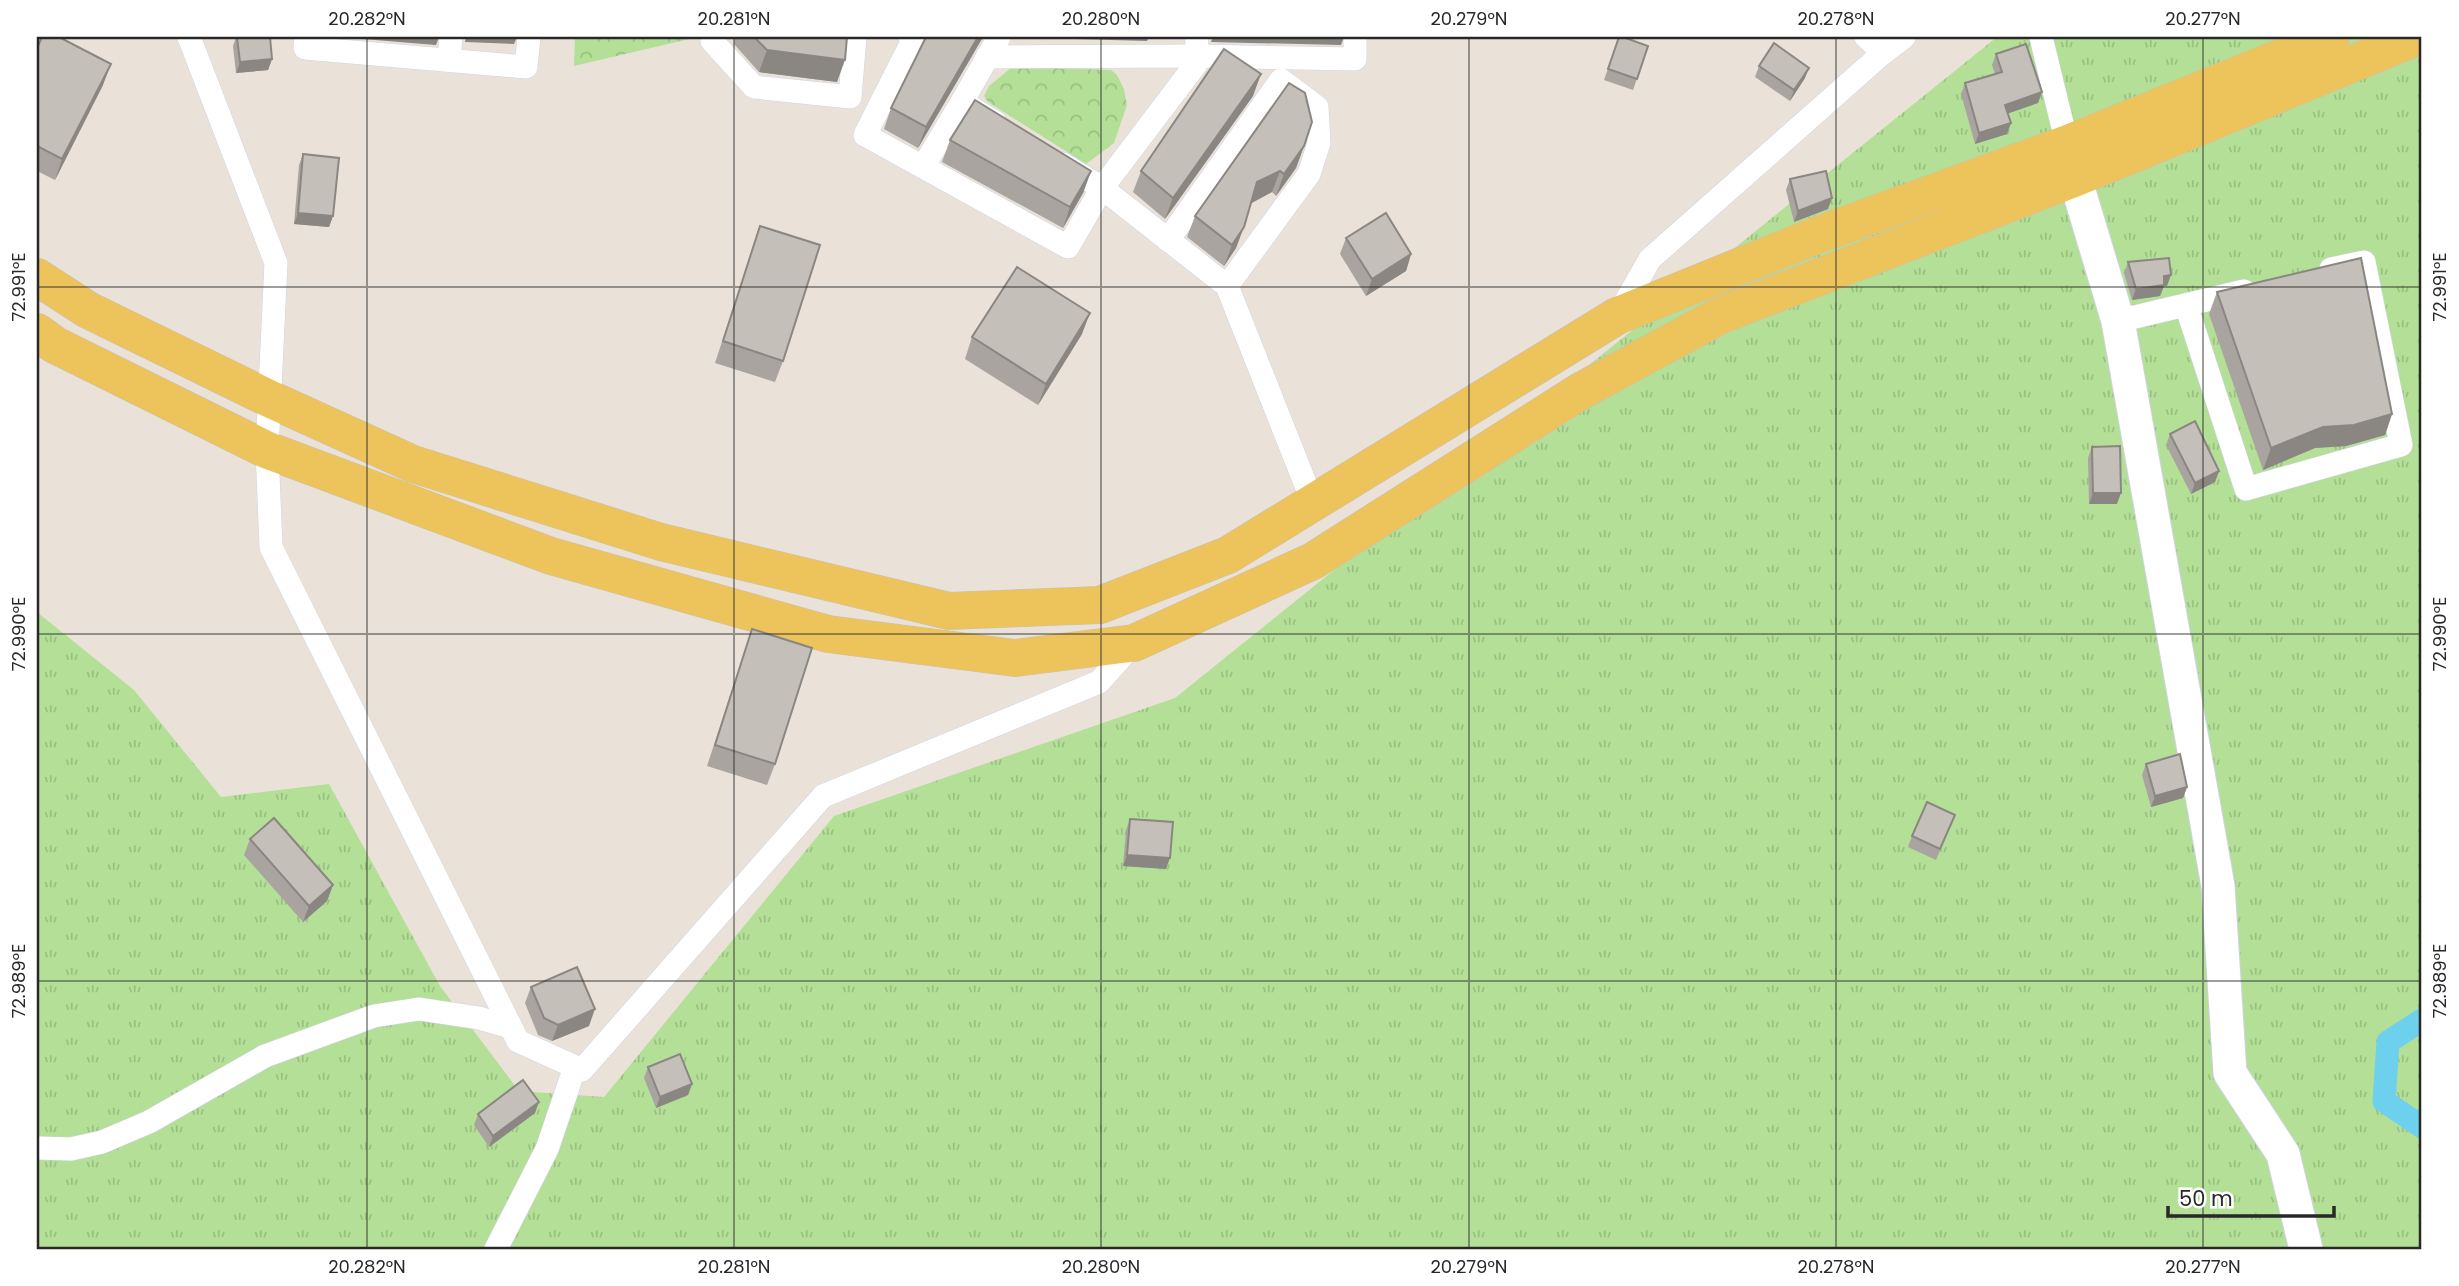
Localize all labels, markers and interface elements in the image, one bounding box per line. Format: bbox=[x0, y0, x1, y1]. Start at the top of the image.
text: 20.282°N bbox=[328, 6, 406, 31]
text: 20.281°N bbox=[698, 6, 770, 31]
text: 20.280°N bbox=[1062, 6, 1140, 31]
text: 20.279°N bbox=[1431, 6, 1508, 31]
text: 20.278°N bbox=[1797, 6, 1875, 31]
text: 20.277°N bbox=[2165, 6, 2241, 31]
text: 72.991°E bbox=[6, 252, 31, 322]
text: 72.991°E bbox=[2427, 252, 2452, 322]
text: 72.990°E bbox=[6, 597, 31, 671]
text: 72.990°E bbox=[2427, 597, 2452, 671]
text: 72.989°E bbox=[6, 944, 31, 1018]
text: 72.989°E bbox=[2427, 944, 2452, 1018]
scale bar bbox=[2168, 1174, 2335, 1218]
text: 50 m bbox=[2179, 1184, 2233, 1213]
text: 20.282°N bbox=[328, 1254, 406, 1279]
text: 20.281°N bbox=[698, 1254, 770, 1279]
text: 20.280°N bbox=[1062, 1254, 1140, 1279]
text: 20.279°N bbox=[1431, 1254, 1508, 1279]
text: 20.278°N bbox=[1797, 1254, 1875, 1279]
text: 20.277°N bbox=[2165, 1254, 2241, 1279]

